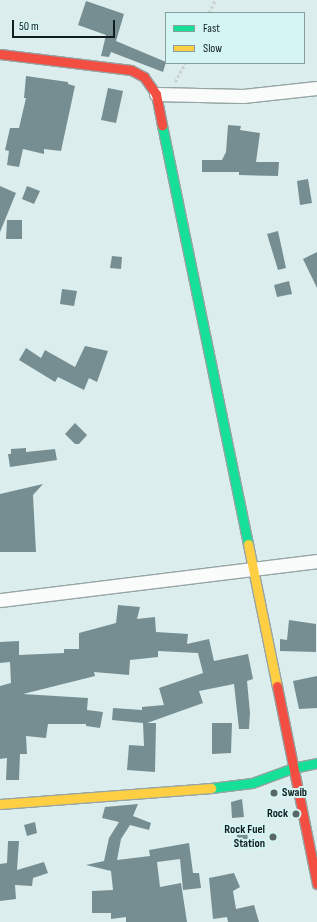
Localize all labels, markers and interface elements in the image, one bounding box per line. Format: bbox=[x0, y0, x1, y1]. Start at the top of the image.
scale bar bbox=[14, 12, 117, 38]
legend bbox=[165, 12, 305, 64]
text: 50 m bbox=[19, 19, 39, 34]
text: Fast bbox=[203, 21, 220, 36]
text: Slow bbox=[203, 41, 222, 56]
place label: Swaib bbox=[282, 786, 307, 800]
marker: Swaib bbox=[269, 788, 279, 798]
place label: Rock bbox=[267, 807, 288, 821]
marker: Rock bbox=[291, 809, 301, 819]
place label: Rock Fuel Station bbox=[224, 823, 265, 851]
marker: Rock Fuel Station bbox=[268, 832, 278, 842]

